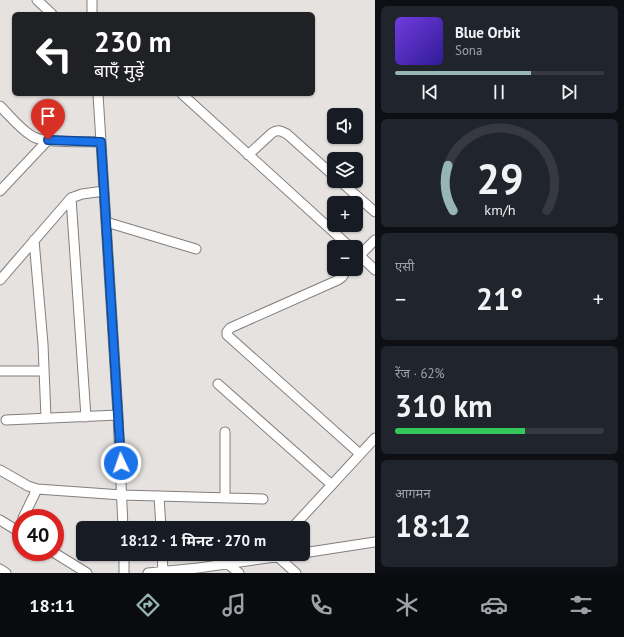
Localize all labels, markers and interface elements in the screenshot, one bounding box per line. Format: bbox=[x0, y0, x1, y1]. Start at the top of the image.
text: 230 m bbox=[94, 23, 171, 60]
text: Blue Orbit bbox=[455, 23, 520, 42]
icon: left bbox=[28, 28, 80, 80]
text: Sona bbox=[455, 42, 482, 59]
text: बाएँ मुड़ें bbox=[94, 59, 144, 82]
icon: previous bbox=[419, 81, 441, 103]
icon: pause bbox=[488, 81, 510, 103]
icon: next bbox=[558, 81, 580, 103]
pin bbox=[31, 99, 65, 140]
icon: arrive bbox=[37, 105, 59, 127]
map controls bbox=[327, 108, 363, 276]
button: sound bbox=[327, 108, 363, 144]
button: layers bbox=[327, 152, 363, 188]
text: 29 bbox=[476, 152, 523, 205]
button: + bbox=[327, 196, 363, 232]
text: km/h bbox=[484, 200, 515, 219]
button: − bbox=[327, 240, 363, 276]
text: एसी bbox=[395, 258, 414, 275]
text: 21° bbox=[476, 279, 523, 318]
text: − bbox=[395, 285, 406, 313]
text: + bbox=[593, 285, 604, 313]
text: रेंज · 62% bbox=[395, 365, 445, 382]
text: 310 km bbox=[395, 386, 493, 425]
position arrow bbox=[100, 442, 142, 484]
text: आगमन bbox=[395, 485, 431, 502]
text: 18:12 bbox=[395, 506, 471, 545]
speed limit sign: 40 bbox=[12, 509, 64, 561]
text: 18:12 · 1 मिनट · 270 m bbox=[120, 531, 266, 550]
icon: directions bbox=[134, 591, 162, 619]
icon: music bbox=[220, 591, 248, 619]
icon: phone bbox=[307, 591, 335, 619]
icon: climate bbox=[393, 591, 421, 619]
icon: car bbox=[480, 591, 508, 619]
icon: filters bbox=[567, 591, 595, 619]
text: 18:11 bbox=[29, 594, 75, 617]

